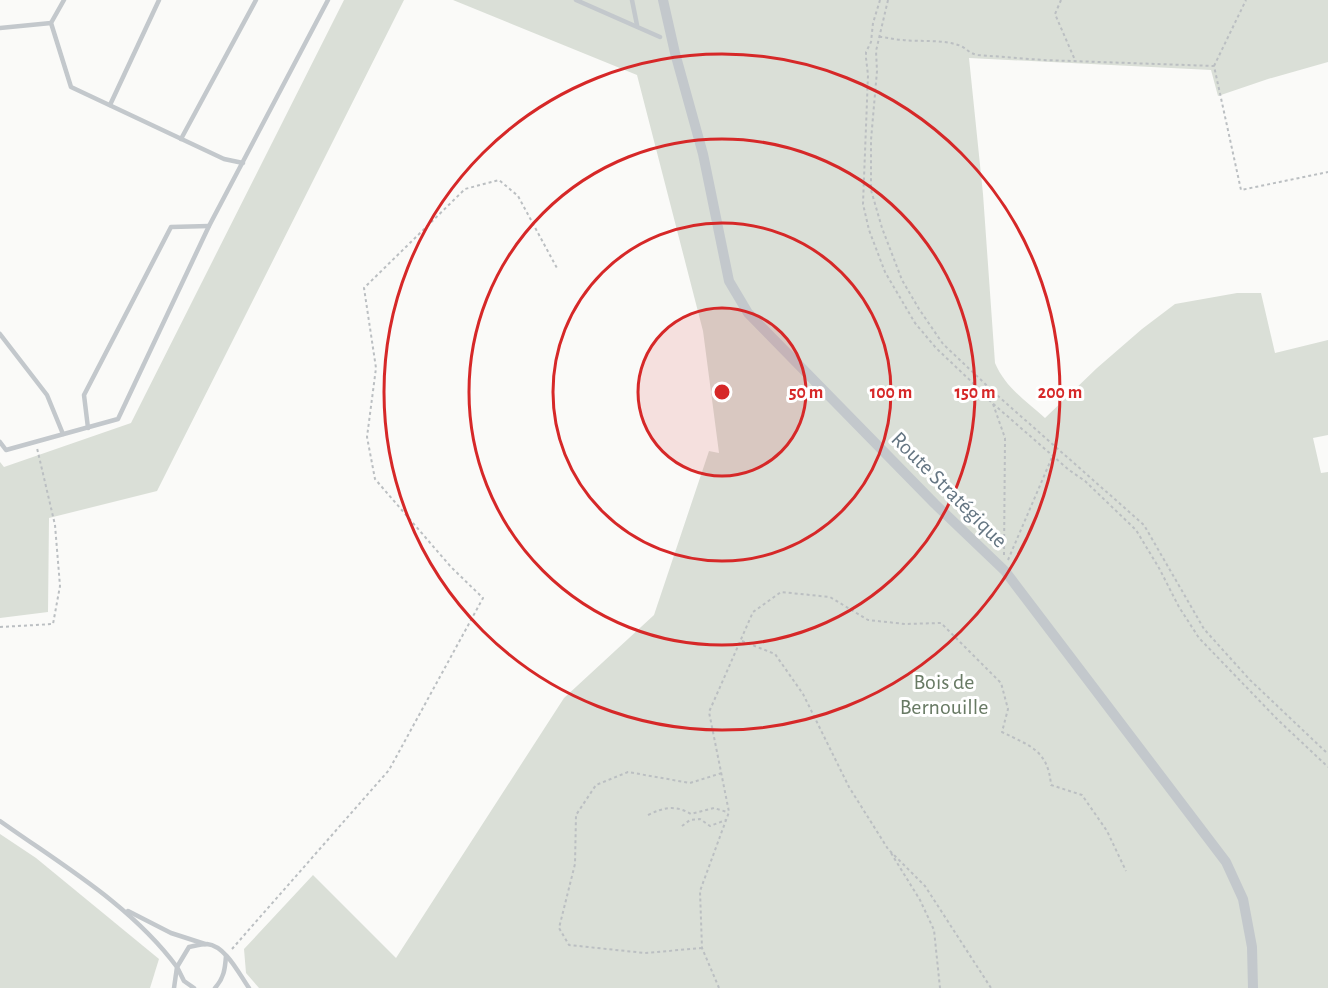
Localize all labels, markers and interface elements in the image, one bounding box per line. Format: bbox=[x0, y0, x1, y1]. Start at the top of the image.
centre of rings bbox=[712, 382, 732, 402]
text: 50 m bbox=[789, 384, 823, 402]
text: 100 m bbox=[870, 384, 912, 402]
text: 150 m bbox=[955, 384, 995, 402]
text: 200 m bbox=[1038, 384, 1082, 402]
street label: Route Stratégique bbox=[887, 428, 1011, 552]
park label: Bois de Bernouille bbox=[900, 671, 988, 718]

